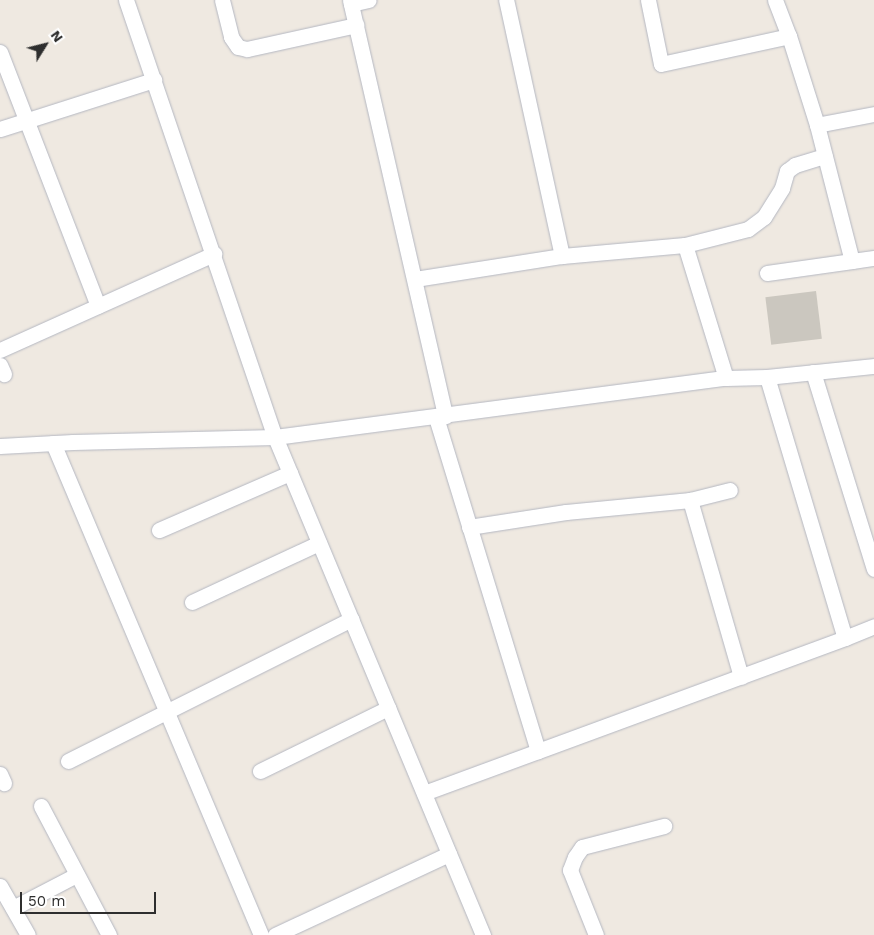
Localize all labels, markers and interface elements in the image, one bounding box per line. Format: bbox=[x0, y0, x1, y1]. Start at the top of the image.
north arrow bbox=[20, 20, 70, 70]
text: N bbox=[48, 27, 67, 45]
scale bar bbox=[22, 882, 159, 914]
text: 50 m bbox=[28, 892, 65, 910]

